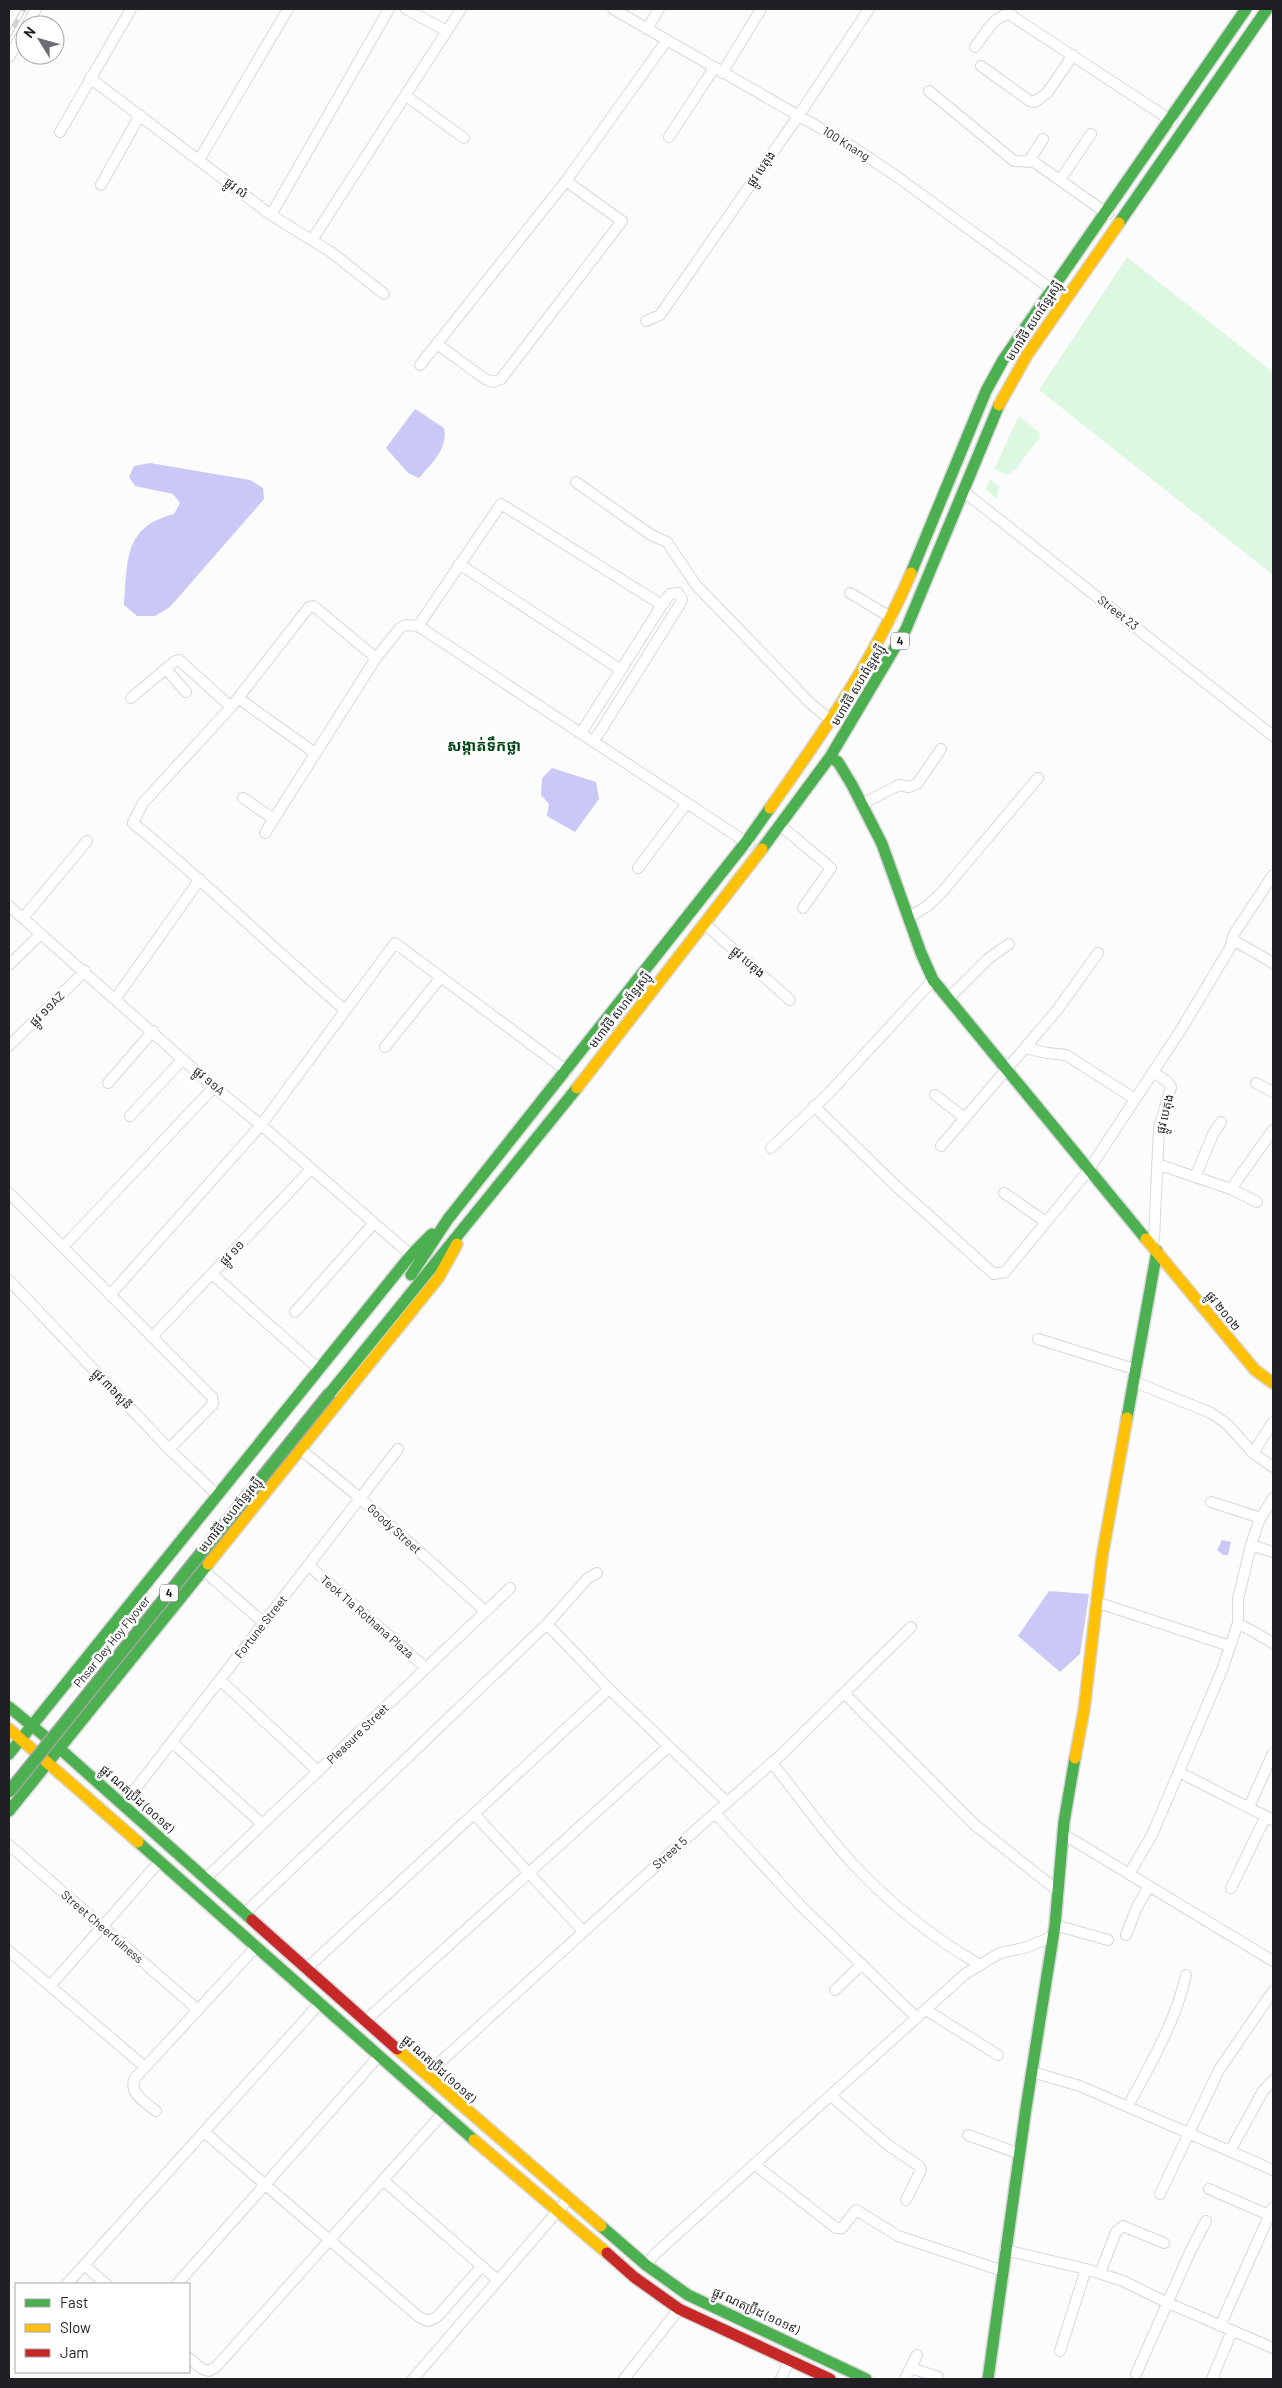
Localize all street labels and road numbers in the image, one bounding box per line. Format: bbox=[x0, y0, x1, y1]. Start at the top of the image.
street label: 100 Knang bbox=[820, 123, 873, 163]
street label: ផ្លូវ បេតុង bbox=[743, 148, 781, 192]
street label: ផ្លូវ លំ bbox=[220, 174, 251, 204]
street label: មហាវិថី សហព័ន្ធរុស្ស៊ី bbox=[1002, 278, 1068, 365]
street label: Street 23 bbox=[1096, 592, 1142, 632]
road number: 4 bbox=[891, 632, 909, 649]
street label: មហាវិថី សហព័ន្ធរុស្ស៊ី bbox=[827, 641, 891, 730]
street label: ផ្លូវ បេតុង bbox=[726, 943, 768, 983]
street label: មហាវិថី សហព័ន្ធរុស្ស៊ី bbox=[585, 969, 656, 1052]
street label: ផ្លូវ ១១AZ bbox=[26, 988, 70, 1032]
street label: ផ្លូវ ១១A bbox=[188, 1063, 228, 1101]
street label: ផ្លូវ បេតុង bbox=[1153, 1093, 1180, 1136]
street label: ផ្លូវ ១១ bbox=[216, 1237, 250, 1271]
street label: ផ្លូវ ២០០២ bbox=[1200, 1288, 1244, 1336]
street label: ផ្លូវ ៣៦សូនី bbox=[87, 1365, 135, 1415]
street label: មហាវិថី សហព័ន្ធរុស្ស៊ី bbox=[195, 1474, 267, 1557]
street label: Goody Street bbox=[365, 1500, 424, 1556]
street label: Teok Tla Rothana Plaza bbox=[318, 1572, 417, 1660]
road number: 4 bbox=[160, 1585, 178, 1602]
street label: Phsar Dey Hoy Flyover bbox=[70, 1592, 153, 1690]
street label: Fortune Street bbox=[231, 1592, 289, 1661]
street label: Pleasure Street bbox=[324, 1700, 391, 1766]
street label: ផ្លូវ ណតប្រ៊ីដ (១០១៩) bbox=[95, 1761, 178, 1839]
street label: Street 5 bbox=[649, 1833, 689, 1871]
street label: Street Cheerfulness bbox=[59, 1887, 147, 1966]
street label: ផ្លូវ ណតប្រ៊ីដ (១០១៩) bbox=[397, 2031, 480, 2109]
street label: ផ្លូវ ណតប្រ៊ីដ (១០១៩) bbox=[709, 2284, 803, 2341]

